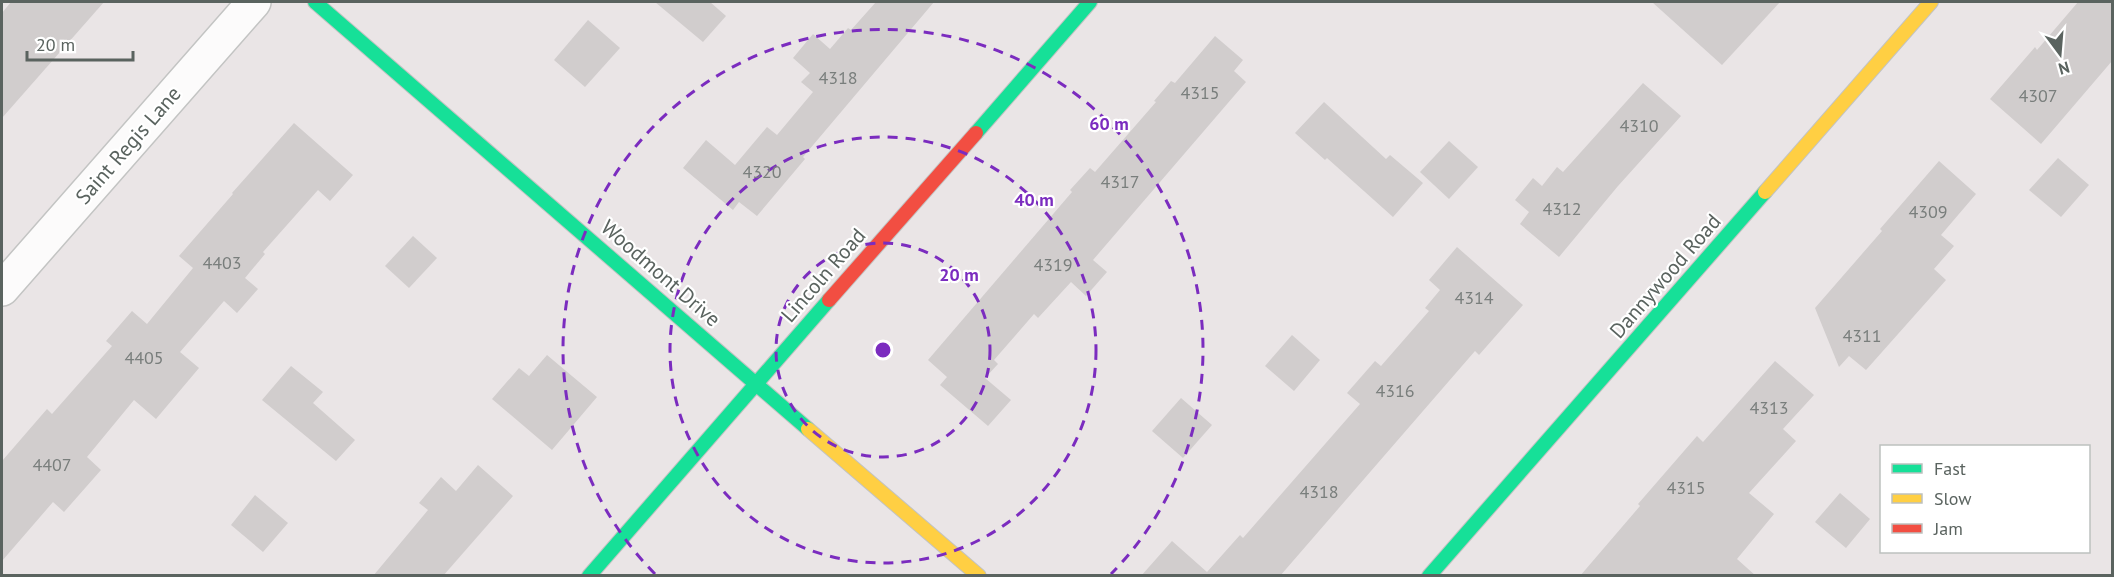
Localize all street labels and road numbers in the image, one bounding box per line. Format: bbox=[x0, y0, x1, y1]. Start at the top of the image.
street label: Saint Regis Lane bbox=[69, 80, 187, 210]
street label: Dannywood Road bbox=[1604, 208, 1726, 344]
street label: Woodmont Drive bbox=[596, 214, 726, 332]
street label: Lincoln Road bbox=[775, 222, 871, 328]

